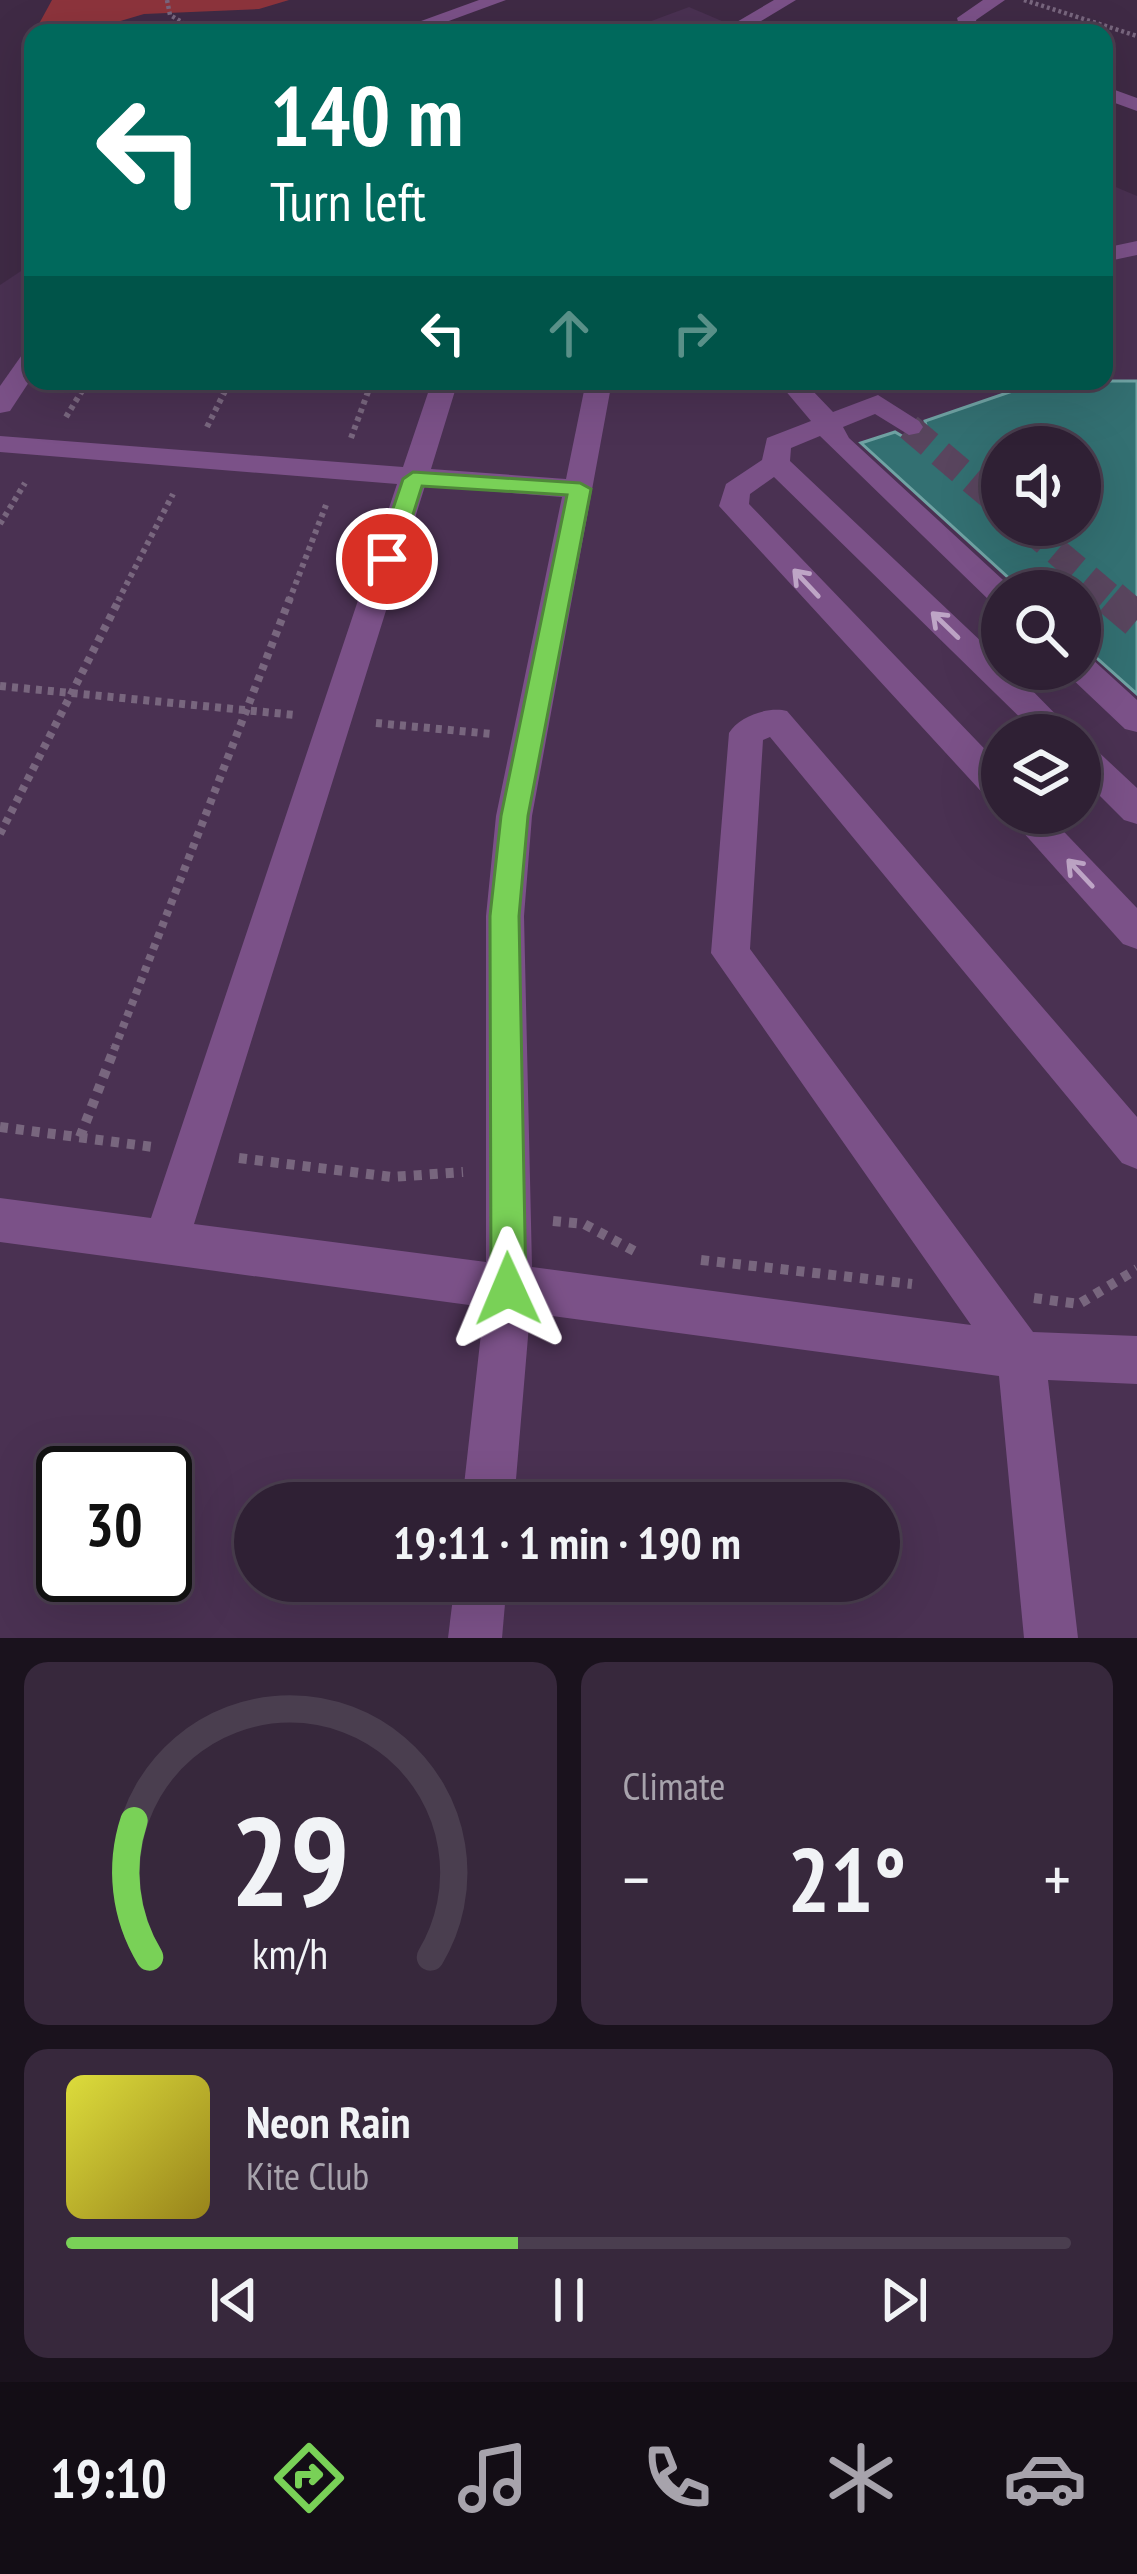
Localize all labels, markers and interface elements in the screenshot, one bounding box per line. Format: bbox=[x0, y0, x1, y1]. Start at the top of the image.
text: 140 m bbox=[270, 60, 463, 169]
icon: left bbox=[72, 72, 228, 228]
text: Turn left bbox=[270, 166, 426, 236]
icon: left bbox=[410, 300, 476, 366]
icon: ahead bbox=[536, 300, 602, 366]
icon: right bbox=[662, 300, 728, 366]
map controls bbox=[981, 426, 1101, 834]
button: sound bbox=[981, 426, 1101, 546]
pin bbox=[336, 508, 438, 610]
icon: arrive bbox=[354, 526, 420, 592]
one-way arrow bbox=[793, 569, 821, 598]
button: search bbox=[981, 570, 1101, 690]
one-way arrow bbox=[931, 611, 960, 639]
button: layers bbox=[981, 714, 1101, 834]
one-way arrow bbox=[1067, 859, 1095, 888]
position arrow bbox=[445, 1226, 571, 1352]
speed limit sign: 30 bbox=[36, 1446, 192, 1602]
text: 19:11 · 1 min · 190 m bbox=[393, 1513, 741, 1571]
text: Climate bbox=[623, 1760, 725, 1811]
text: 29 bbox=[231, 1779, 350, 1940]
text: 21° bbox=[787, 1820, 906, 1937]
text: − bbox=[623, 1836, 650, 1921]
text: + bbox=[1044, 1836, 1071, 1921]
text: km/h bbox=[252, 1924, 328, 1980]
text: Neon Rain bbox=[246, 2092, 411, 2150]
text: Kite Club bbox=[246, 2150, 369, 2201]
icon: previous bbox=[201, 2267, 267, 2333]
icon: pause bbox=[536, 2267, 602, 2333]
icon: next bbox=[871, 2267, 937, 2333]
icon: directions bbox=[267, 2436, 351, 2520]
icon: music bbox=[451, 2436, 535, 2520]
icon: phone bbox=[635, 2436, 719, 2520]
icon: climate bbox=[819, 2436, 903, 2520]
icon: car bbox=[1003, 2436, 1087, 2520]
text: 19:10 bbox=[50, 2443, 167, 2513]

